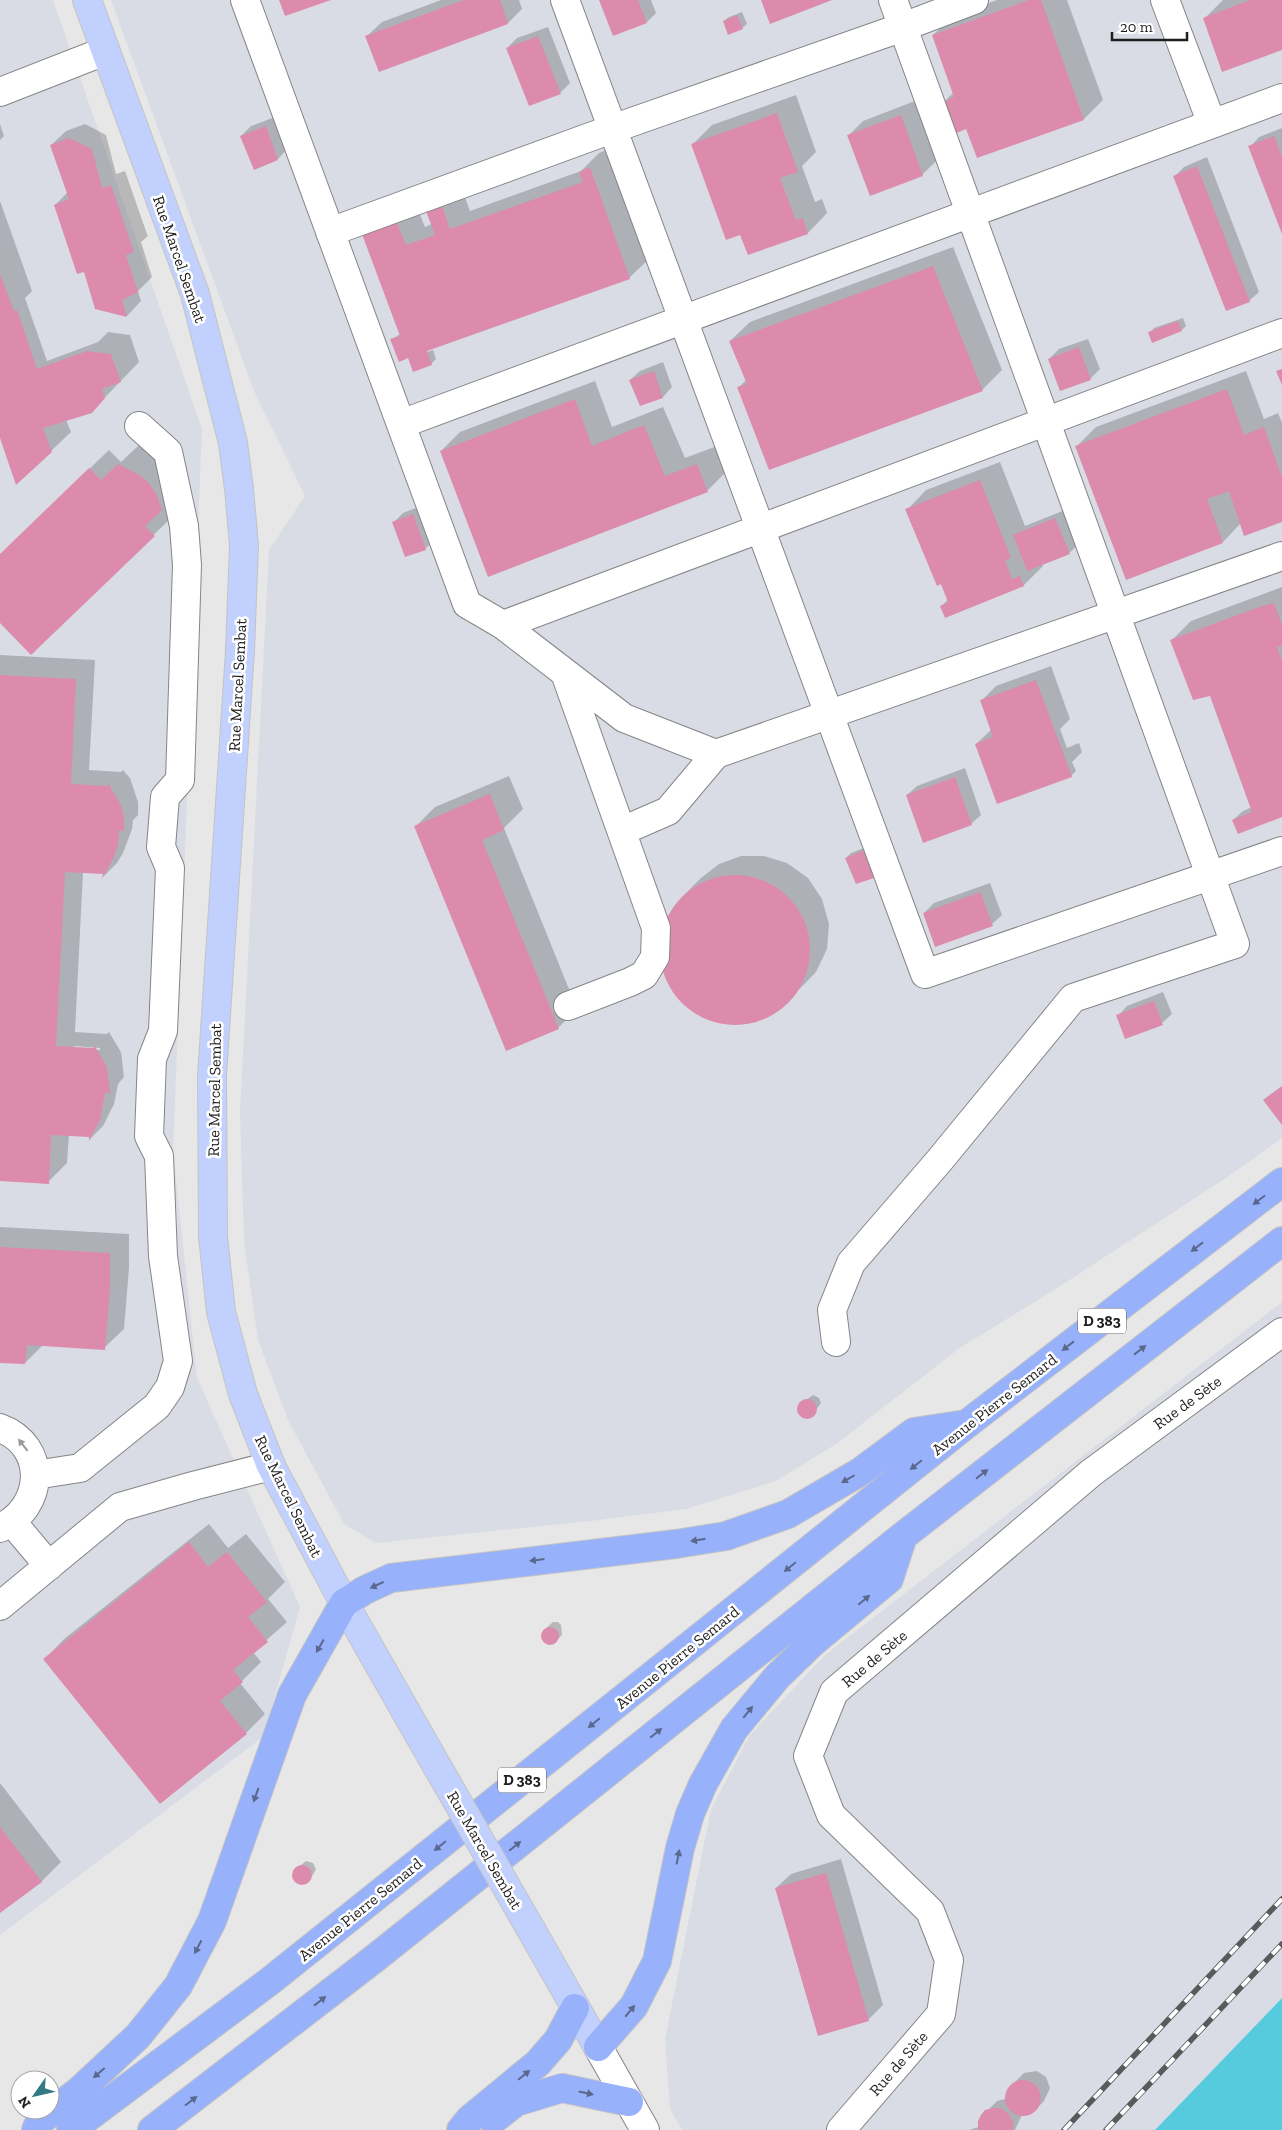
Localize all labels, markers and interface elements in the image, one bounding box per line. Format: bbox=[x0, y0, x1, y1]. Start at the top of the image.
scale bar bbox=[1112, 10, 1187, 42]
text: 20 m bbox=[1120, 18, 1153, 36]
street label: Rue Marcel Sembat bbox=[149, 193, 210, 325]
street label: Rue Marcel Sembat bbox=[225, 618, 250, 752]
street label: Rue Marcel Sembat bbox=[204, 1023, 225, 1157]
one-way arrow bbox=[1252, 1195, 1266, 1205]
one-way arrow bbox=[1191, 1242, 1204, 1253]
road number: D 383 bbox=[1078, 1308, 1126, 1334]
one-way arrow bbox=[1062, 1341, 1075, 1352]
one-way arrow bbox=[1133, 1345, 1146, 1356]
street label: Avenue Pierre Semard bbox=[928, 1350, 1061, 1459]
street label: Rue de Sète bbox=[1150, 1371, 1225, 1433]
street label: Rue Marcel Sembat bbox=[251, 1432, 326, 1560]
one-way arrow bbox=[17, 1439, 28, 1452]
one-way arrow bbox=[910, 1460, 923, 1471]
one-way arrow bbox=[976, 1468, 989, 1479]
one-way arrow bbox=[841, 1475, 854, 1484]
one-way arrow bbox=[690, 1537, 706, 1545]
one-way arrow bbox=[529, 1556, 545, 1564]
one-way arrow bbox=[784, 1562, 797, 1573]
one-way arrow bbox=[370, 1581, 384, 1589]
one-way arrow bbox=[857, 1594, 870, 1605]
street label: Avenue Pierre Semard bbox=[612, 1602, 743, 1713]
street label: Rue de Sète bbox=[838, 1626, 911, 1691]
one-way arrow bbox=[315, 1639, 324, 1653]
one-way arrow bbox=[742, 1706, 753, 1719]
one-way arrow bbox=[588, 1718, 601, 1728]
one-way arrow bbox=[649, 1728, 662, 1739]
road number: D 383 bbox=[498, 1768, 546, 1792]
one-way arrow bbox=[252, 1788, 260, 1803]
street label: Rue Marcel Sembat bbox=[443, 1788, 526, 1913]
one-way arrow bbox=[509, 1840, 522, 1851]
one-way arrow bbox=[434, 1841, 447, 1852]
one-way arrow bbox=[674, 1849, 682, 1865]
street label: Avenue Pierre Semard bbox=[295, 1854, 426, 1965]
one-way arrow bbox=[194, 1939, 202, 1954]
one-way arrow bbox=[313, 1996, 326, 2007]
one-way arrow bbox=[624, 2004, 635, 2017]
street label: Rue de Sète bbox=[865, 2027, 932, 2100]
one-way arrow bbox=[93, 2068, 106, 2079]
one-way arrow bbox=[517, 2069, 529, 2081]
north arrow bbox=[10, 2070, 60, 2120]
one-way arrow bbox=[579, 2090, 595, 2098]
text: N bbox=[14, 2093, 35, 2111]
one-way arrow bbox=[184, 2096, 198, 2106]

